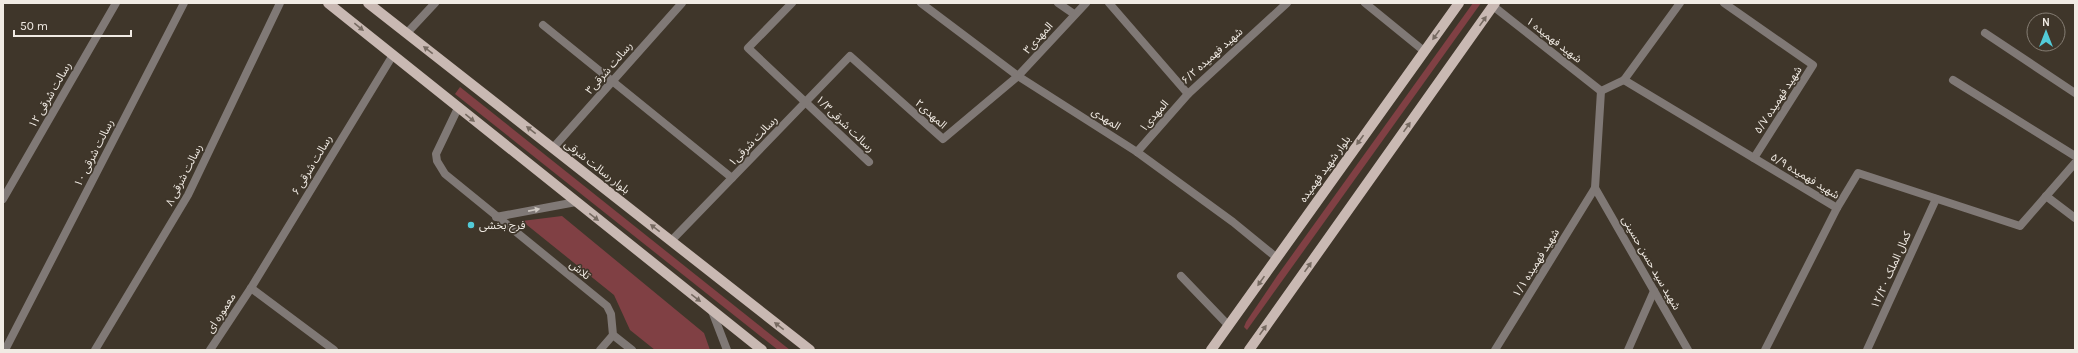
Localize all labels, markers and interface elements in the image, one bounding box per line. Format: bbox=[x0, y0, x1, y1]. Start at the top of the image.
scale bar bbox=[14, 12, 131, 38]
north arrow bbox=[2026, 12, 2066, 52]
street label: شهید فهمیده ۱ bbox=[1524, 14, 1585, 66]
one-way arrow bbox=[1479, 15, 1487, 26]
text: N bbox=[2042, 16, 2050, 29]
text: 50 m bbox=[20, 19, 48, 33]
street label: المهدی۳ bbox=[1020, 20, 1056, 56]
one-way arrow bbox=[353, 23, 364, 32]
street label: شهید فهمیده ۶/۲ bbox=[1179, 25, 1246, 87]
one-way arrow bbox=[1432, 29, 1440, 40]
street label: رسالت شرقی۳ bbox=[583, 39, 635, 97]
one-way arrow bbox=[423, 46, 434, 55]
street label: رسالت شرقی ۱۲ bbox=[26, 60, 74, 130]
street label: شهید فهمیده ۵/۷ bbox=[1751, 63, 1805, 136]
street label: رسالت شرقی۱/۳ bbox=[813, 93, 877, 155]
street label: المهدی۲ bbox=[913, 96, 949, 132]
street label: المهدی۱ bbox=[1137, 97, 1171, 135]
street label: المهدی bbox=[1089, 105, 1123, 133]
street label: رسالت شرقی۱ bbox=[726, 113, 780, 169]
one-way arrow bbox=[465, 114, 476, 123]
street label: رسالت شرقی ۱۰ bbox=[71, 117, 117, 189]
one-way arrow bbox=[1403, 121, 1412, 132]
one-way arrow bbox=[525, 126, 536, 135]
street label: رسالت شرقی ۶ bbox=[289, 133, 335, 197]
street label: بلوار شهید فهمیده bbox=[1297, 133, 1353, 205]
one-way arrow bbox=[1356, 135, 1365, 146]
street label: بلوار رسالت شرقی bbox=[562, 137, 632, 197]
street label: رسالت شرقی ۸ bbox=[163, 142, 205, 208]
street label: شهید فهمیده ۵/۹ bbox=[1768, 150, 1842, 202]
one-way arrow bbox=[528, 207, 541, 213]
one-way arrow bbox=[588, 212, 599, 221]
street label: شهید سید حسن حسینی bbox=[1619, 214, 1683, 313]
place label: فرح بخشی bbox=[479, 219, 525, 233]
marker: فرح بخشی bbox=[466, 220, 476, 230]
one-way arrow bbox=[650, 224, 660, 232]
street label: شهید فهمیده ۱/۱ bbox=[1510, 226, 1562, 300]
street label: کمال الملک ۱۲/۲۰ bbox=[1868, 229, 1914, 310]
street label: تلاش bbox=[567, 258, 593, 282]
one-way arrow bbox=[1304, 261, 1312, 272]
one-way arrow bbox=[1257, 275, 1265, 286]
street label: معموره ای bbox=[203, 291, 239, 335]
one-way arrow bbox=[690, 293, 701, 302]
one-way arrow bbox=[774, 321, 785, 330]
one-way arrow bbox=[1259, 325, 1267, 335]

